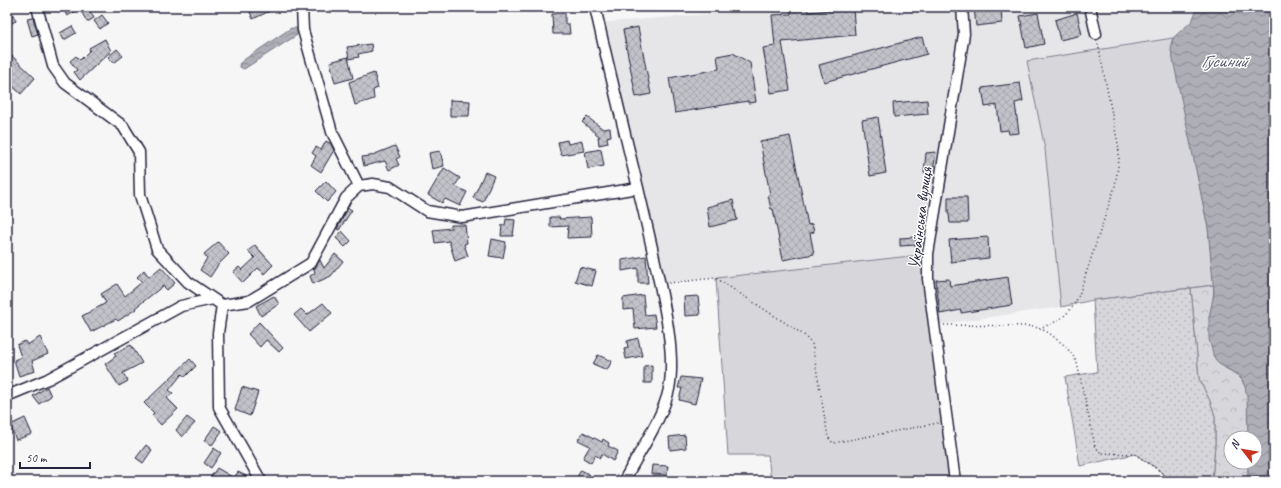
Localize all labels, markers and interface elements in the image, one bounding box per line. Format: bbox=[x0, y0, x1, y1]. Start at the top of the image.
water label: Гусиний bbox=[1201, 50, 1250, 72]
street label: Українська вулиця bbox=[903, 165, 937, 270]
north arrow bbox=[1223, 430, 1263, 470]
text: N bbox=[1227, 436, 1243, 451]
scale bar bbox=[20, 444, 90, 470]
text: 50 m bbox=[26, 450, 48, 466]

